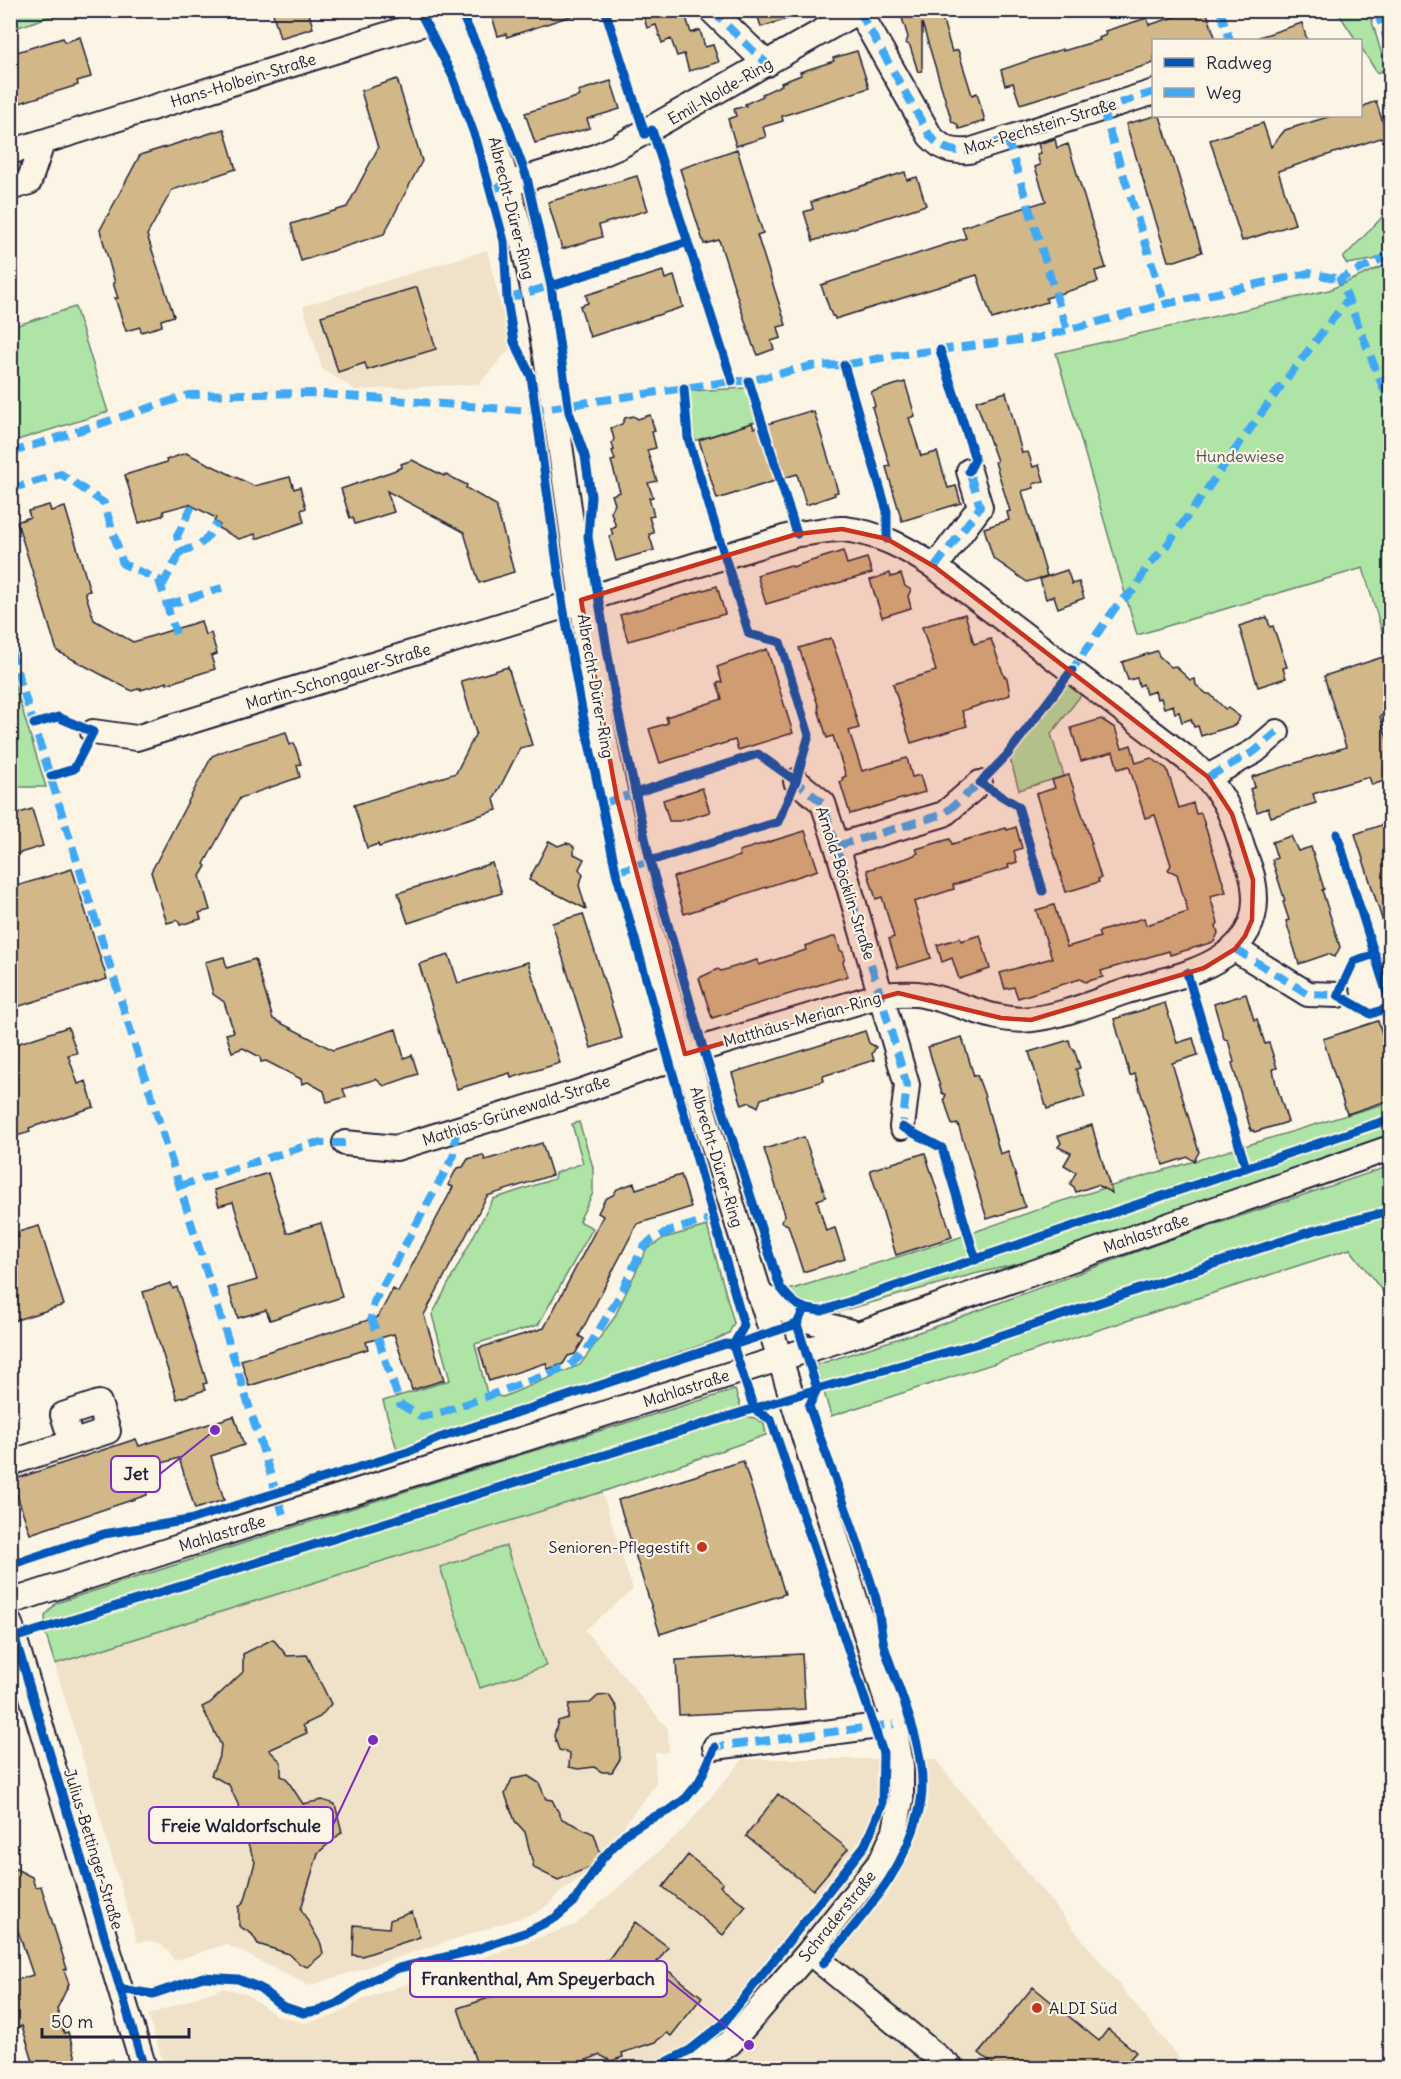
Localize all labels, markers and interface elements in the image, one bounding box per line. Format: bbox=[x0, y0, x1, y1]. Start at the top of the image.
legend bbox=[1152, 39, 1362, 117]
street label: Hans-Holbein-Straße bbox=[168, 48, 318, 112]
text: Radweg bbox=[1206, 51, 1272, 74]
street label: Emil-Nolde-Ring bbox=[664, 53, 776, 129]
text: Weg bbox=[1206, 81, 1241, 104]
street label: Max-Pechstein-Straße bbox=[961, 93, 1119, 159]
street label: Albrecht-Dürer-Ring bbox=[485, 135, 539, 281]
park label: Hundewiese bbox=[1196, 446, 1284, 466]
street label: Albrecht-Dürer-Ring bbox=[573, 612, 619, 760]
street label: Martin-Schongauer-Straße bbox=[243, 638, 433, 714]
street label: Arnold-Böcklin-Straße bbox=[812, 804, 880, 962]
street label: Matthäus-Merian-Ring bbox=[721, 987, 883, 1051]
street label: Mathias-Grünewald-Straße bbox=[420, 1070, 612, 1150]
street label: Albrecht-Dürer-Ring bbox=[686, 1084, 748, 1230]
street label: Mahlastraße bbox=[1100, 1209, 1192, 1257]
street label: Mahlastraße bbox=[640, 1365, 732, 1411]
callout: Jet bbox=[111, 1456, 160, 1492]
text: Jet bbox=[124, 1462, 149, 1485]
street label: Mahlastraße bbox=[176, 1510, 268, 1556]
place label: Senioren-Pflegestift bbox=[549, 1537, 691, 1557]
marker: Senioren-Pflegestift bbox=[695, 1540, 709, 1554]
street label: Julius-Bettinger-Straße bbox=[60, 1766, 128, 1932]
callout: Freie Waldorfschule bbox=[149, 1807, 333, 1843]
text: Freie Waldorfschule bbox=[161, 1814, 321, 1837]
street label: Schraderstraße bbox=[794, 1866, 880, 1966]
callout: Frankenthal, Am Speyerbach bbox=[410, 1961, 667, 1997]
text: Frankenthal, Am Speyerbach bbox=[421, 1967, 655, 1990]
place label: ALDI Süd bbox=[1049, 1998, 1117, 2018]
scale bar bbox=[42, 2001, 189, 2039]
marker: ALDI Süd bbox=[1030, 2001, 1044, 2015]
text: 50 m bbox=[51, 2010, 93, 2033]

